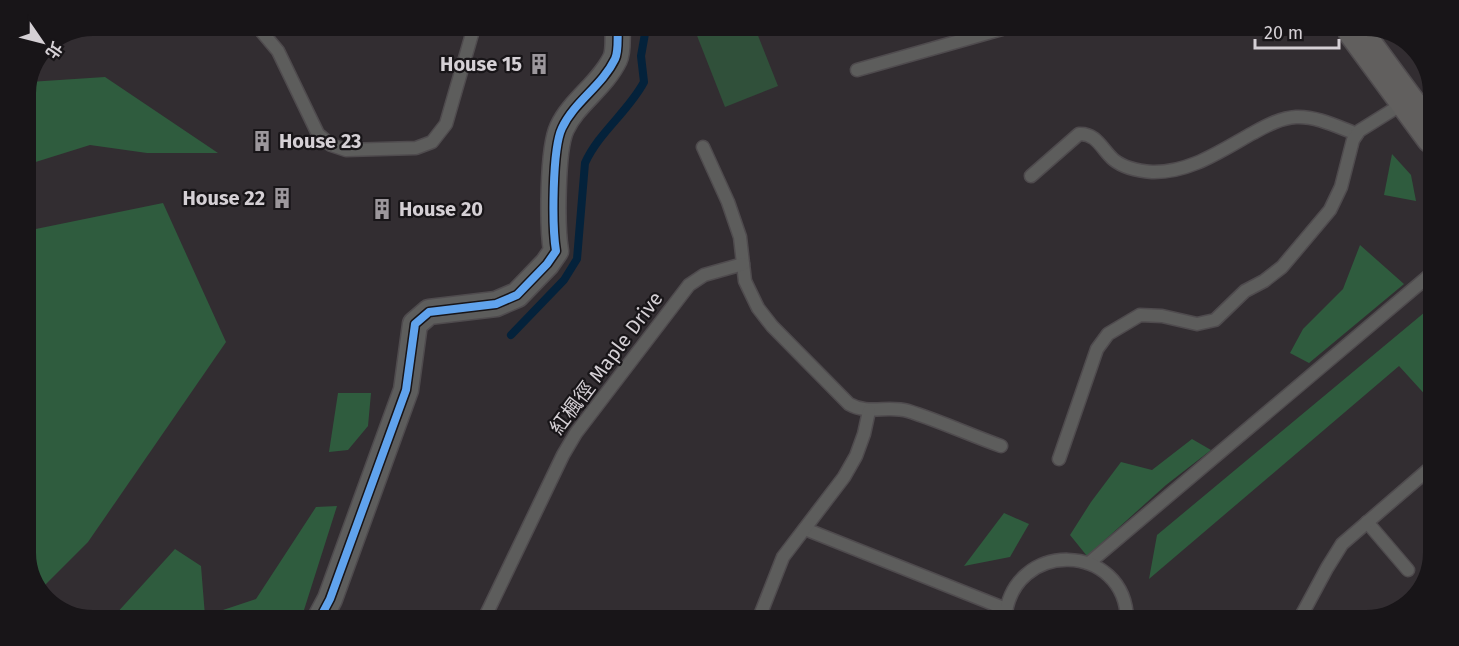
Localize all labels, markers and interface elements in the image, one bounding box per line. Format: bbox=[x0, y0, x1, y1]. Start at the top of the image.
north arrow bbox=[12, 12, 72, 72]
scale bar bbox=[1255, 12, 1339, 50]
text: 20 m bbox=[1264, 22, 1303, 44]
text: 北 bbox=[42, 38, 66, 62]
place label: House 15 bbox=[440, 52, 522, 76]
building icon: House 15 bbox=[527, 52, 551, 76]
building icon: House 23 bbox=[250, 129, 274, 153]
place label: House 23 bbox=[279, 129, 362, 153]
place label: House 22 bbox=[182, 186, 265, 210]
building icon: House 22 bbox=[270, 186, 294, 210]
building icon: House 20 bbox=[370, 197, 394, 221]
place label: House 20 bbox=[399, 197, 483, 221]
street label: 紅楓徑 Maple Drive bbox=[545, 287, 667, 439]

